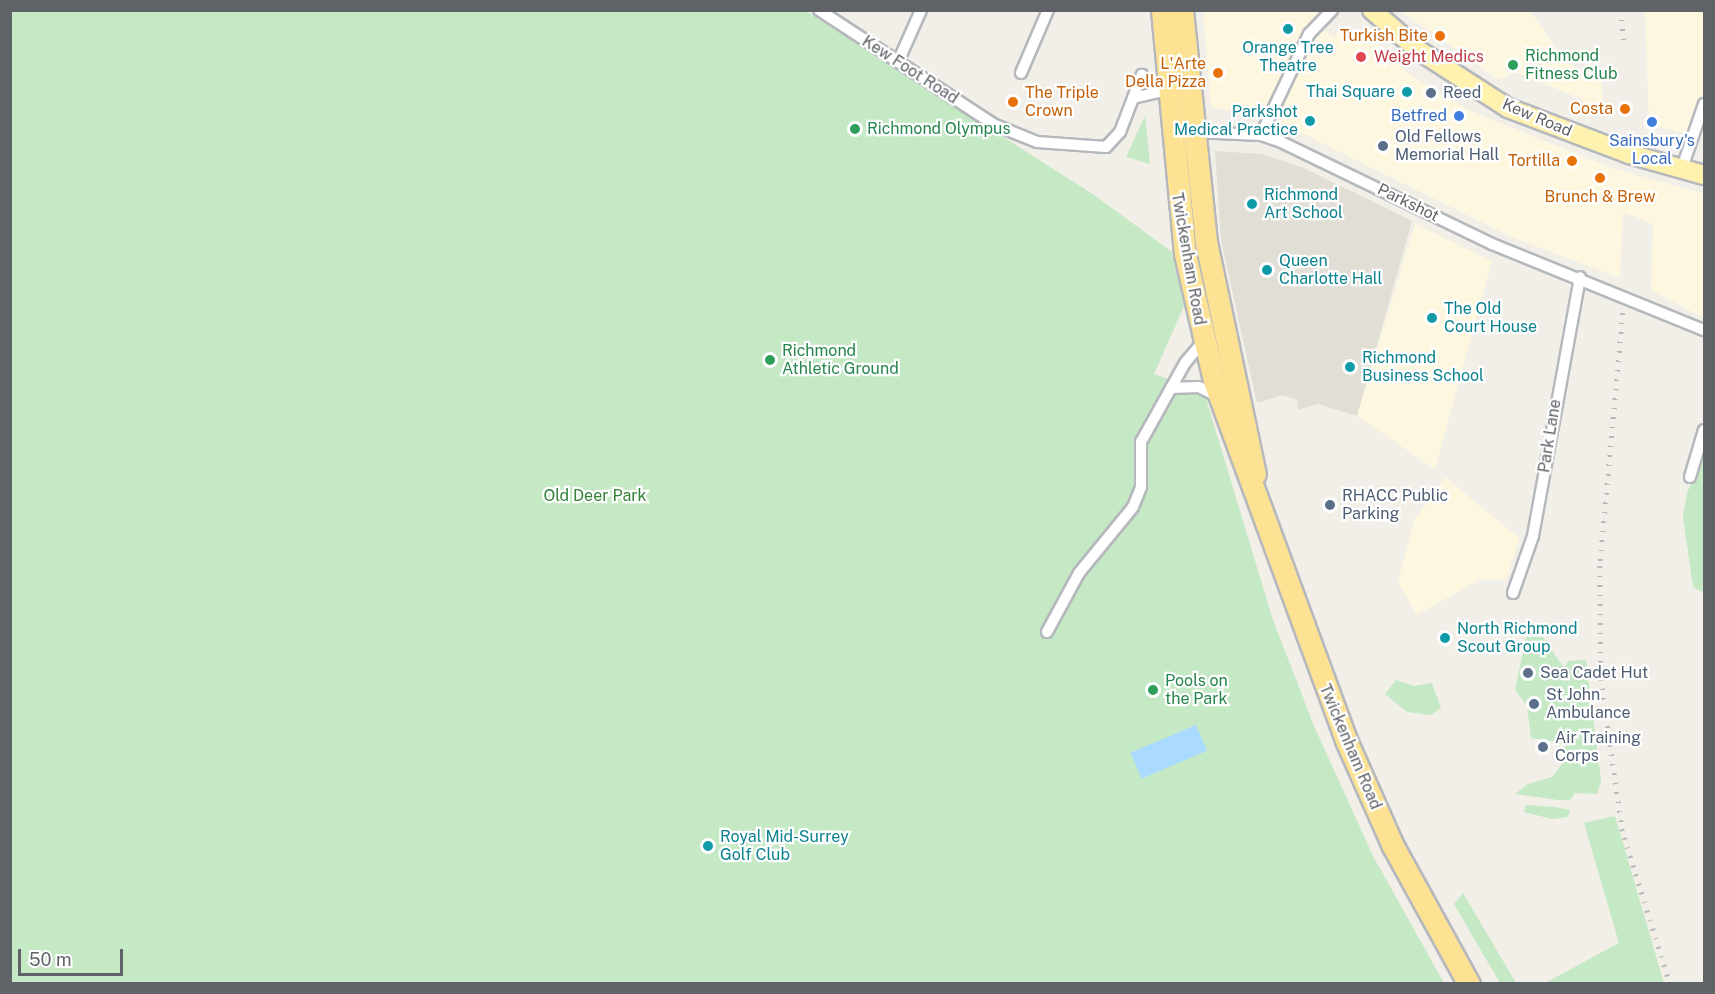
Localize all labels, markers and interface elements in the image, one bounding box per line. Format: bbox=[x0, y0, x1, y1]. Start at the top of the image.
marker: Orange Tree Theatre bbox=[1281, 22, 1295, 36]
place label: Turkish Bite bbox=[1340, 26, 1428, 46]
marker: Turkish Bite bbox=[1433, 29, 1447, 43]
street label: Kew Foot Road bbox=[858, 32, 962, 108]
place label: Orange Tree Theatre bbox=[1242, 38, 1334, 76]
place label: Richmond Fitness Club bbox=[1525, 46, 1618, 84]
place label: Weight Medics bbox=[1374, 47, 1484, 67]
marker: Weight Medics bbox=[1352, 48, 1370, 66]
place label: L'Arte Della Pizza bbox=[1125, 54, 1206, 92]
marker: Richmond Fitness Club bbox=[1506, 58, 1520, 72]
marker: L'Arte Della Pizza bbox=[1211, 66, 1225, 80]
place label: Thai Square bbox=[1306, 82, 1395, 102]
place label: The Triple Crown bbox=[1025, 83, 1099, 121]
place label: Reed bbox=[1443, 83, 1481, 103]
marker: Thai Square bbox=[1400, 85, 1414, 99]
marker: Reed bbox=[1424, 86, 1438, 100]
marker: The Triple Crown bbox=[1006, 95, 1020, 109]
street label: Kew Road bbox=[1499, 95, 1575, 141]
place label: Costa bbox=[1570, 99, 1613, 119]
place label: Parkshot Medical Practice bbox=[1174, 102, 1298, 140]
marker: Costa bbox=[1618, 102, 1632, 116]
place label: Betfred bbox=[1391, 106, 1447, 126]
marker: Betfred bbox=[1452, 109, 1466, 123]
marker: Parkshot Medical Practice bbox=[1303, 114, 1317, 128]
marker: Sainsbury's Local bbox=[1645, 115, 1659, 129]
place label: Richmond Olympus bbox=[867, 119, 1010, 139]
marker: Richmond Olympus bbox=[848, 122, 862, 136]
place label: Old Fellows Memorial Hall bbox=[1395, 127, 1499, 165]
place label: Sainsbury's Local bbox=[1609, 131, 1695, 169]
marker: Old Fellows Memorial Hall bbox=[1376, 139, 1390, 153]
place label: Tortilla bbox=[1508, 151, 1560, 171]
marker: Tortilla bbox=[1565, 154, 1579, 168]
marker: Brunch & Brew bbox=[1593, 171, 1607, 185]
street label: Parkshot bbox=[1374, 180, 1442, 226]
place label: Richmond Art School bbox=[1264, 185, 1343, 223]
place label: Brunch & Brew bbox=[1545, 187, 1655, 207]
street label: Twickenham Road bbox=[1167, 191, 1209, 327]
marker: Richmond Art School bbox=[1245, 197, 1259, 211]
place label: Queen Charlotte Hall bbox=[1279, 251, 1382, 289]
marker: Queen Charlotte Hall bbox=[1260, 263, 1274, 277]
place label: The Old Court House bbox=[1444, 299, 1537, 337]
marker: The Old Court House bbox=[1425, 311, 1439, 325]
place label: Richmond Athletic Ground bbox=[782, 341, 899, 379]
place label: Richmond Business School bbox=[1362, 348, 1484, 386]
marker: Richmond Athletic Ground bbox=[763, 353, 777, 367]
marker: Richmond Business School bbox=[1343, 360, 1357, 374]
street label: Park Lane bbox=[1535, 398, 1565, 474]
park label: Old Deer Park bbox=[544, 486, 646, 506]
place label: RHACC Public Parking bbox=[1342, 486, 1448, 524]
marker: RHACC Public Parking bbox=[1323, 498, 1337, 512]
place label: North Richmond Scout Group bbox=[1457, 619, 1578, 657]
marker: North Richmond Scout Group bbox=[1438, 631, 1452, 645]
place label: Sea Cadet Hut bbox=[1540, 663, 1648, 683]
marker: Sea Cadet Hut bbox=[1521, 666, 1535, 680]
place label: Pools on the Park bbox=[1165, 671, 1228, 709]
street label: Twickenham Road bbox=[1315, 681, 1385, 813]
marker: Pools on the Park bbox=[1146, 683, 1160, 697]
place label: St John Ambulance bbox=[1546, 685, 1631, 723]
marker: St John Ambulance bbox=[1527, 697, 1541, 711]
place label: Air Training Corps bbox=[1555, 728, 1641, 766]
marker: Air Training Corps bbox=[1536, 740, 1550, 754]
place label: Royal Mid-Surrey Golf Club bbox=[720, 827, 849, 865]
marker: Royal Mid-Surrey Golf Club bbox=[701, 839, 715, 853]
scale bar bbox=[21, 937, 126, 975]
text: 50 m bbox=[29, 949, 72, 970]

